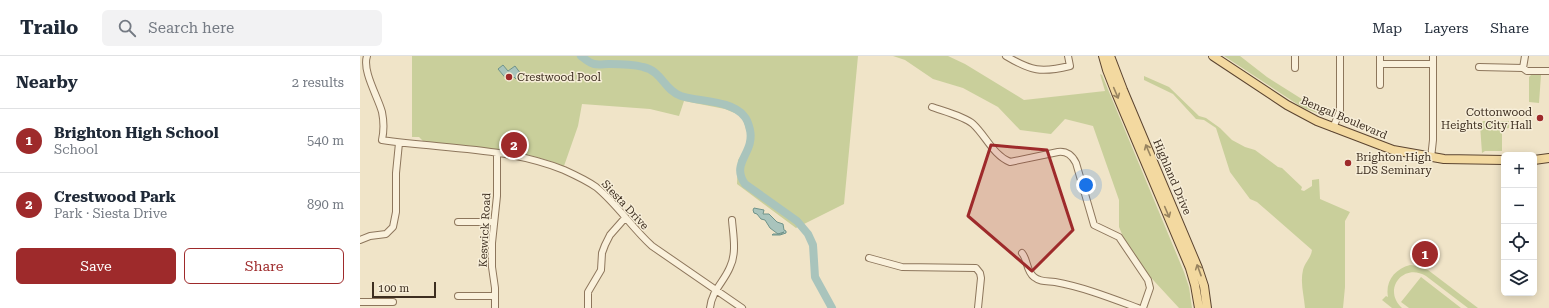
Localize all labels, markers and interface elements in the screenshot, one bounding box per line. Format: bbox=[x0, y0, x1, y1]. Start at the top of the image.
search box bbox=[102, 10, 382, 46]
text: Trailo bbox=[20, 16, 78, 39]
icon: search bbox=[116, 17, 138, 39]
text: Search here bbox=[148, 19, 234, 37]
text: Map bbox=[1372, 20, 1402, 36]
text: Layers bbox=[1424, 20, 1468, 36]
text: Share bbox=[1490, 20, 1529, 36]
place label: Crestwood Pool bbox=[517, 71, 601, 84]
text: Nearby bbox=[16, 72, 78, 92]
marker: Crestwood Pool bbox=[504, 72, 514, 82]
text: 2 results bbox=[292, 75, 344, 90]
one-way arrow bbox=[1112, 86, 1120, 98]
street label: Bengal Boulevard bbox=[1299, 94, 1389, 142]
place label: Cottonwood Heights City Hall bbox=[1441, 106, 1533, 132]
marker: Cottonwood Heights City Hall bbox=[1535, 113, 1545, 123]
text: Brighton High School bbox=[54, 124, 219, 142]
pin: 2 bbox=[501, 130, 527, 160]
text: 1 bbox=[25, 133, 33, 148]
text: 540 m bbox=[307, 133, 344, 148]
street label: Highland Drive bbox=[1150, 137, 1194, 217]
text: School bbox=[54, 142, 98, 157]
one-way arrow bbox=[1144, 145, 1151, 157]
place label: Brighton High LDS Seminary bbox=[1356, 151, 1432, 177]
map controls bbox=[1501, 152, 1537, 296]
button: + bbox=[1501, 152, 1537, 188]
marker: Brighton High LDS Seminary bbox=[1343, 158, 1353, 168]
your location bbox=[1076, 175, 1096, 195]
street label: Siesta Drive bbox=[599, 177, 651, 233]
text: Crestwood Park bbox=[54, 188, 176, 206]
button: − bbox=[1501, 188, 1537, 224]
street label: Keswick Road bbox=[477, 192, 493, 268]
text: 2 bbox=[25, 197, 33, 212]
text: 890 m bbox=[307, 197, 344, 212]
text: Park · Siesta Drive bbox=[54, 206, 167, 221]
one-way arrow bbox=[1163, 206, 1171, 218]
button: locate bbox=[1501, 224, 1537, 260]
pin: 1 bbox=[1412, 239, 1438, 269]
button: Save bbox=[16, 248, 176, 284]
button: Share bbox=[184, 248, 344, 284]
button: layers bbox=[1501, 260, 1537, 296]
one-way arrow bbox=[1194, 264, 1202, 276]
scale bar bbox=[372, 280, 436, 299]
text: 100 m bbox=[378, 282, 409, 295]

